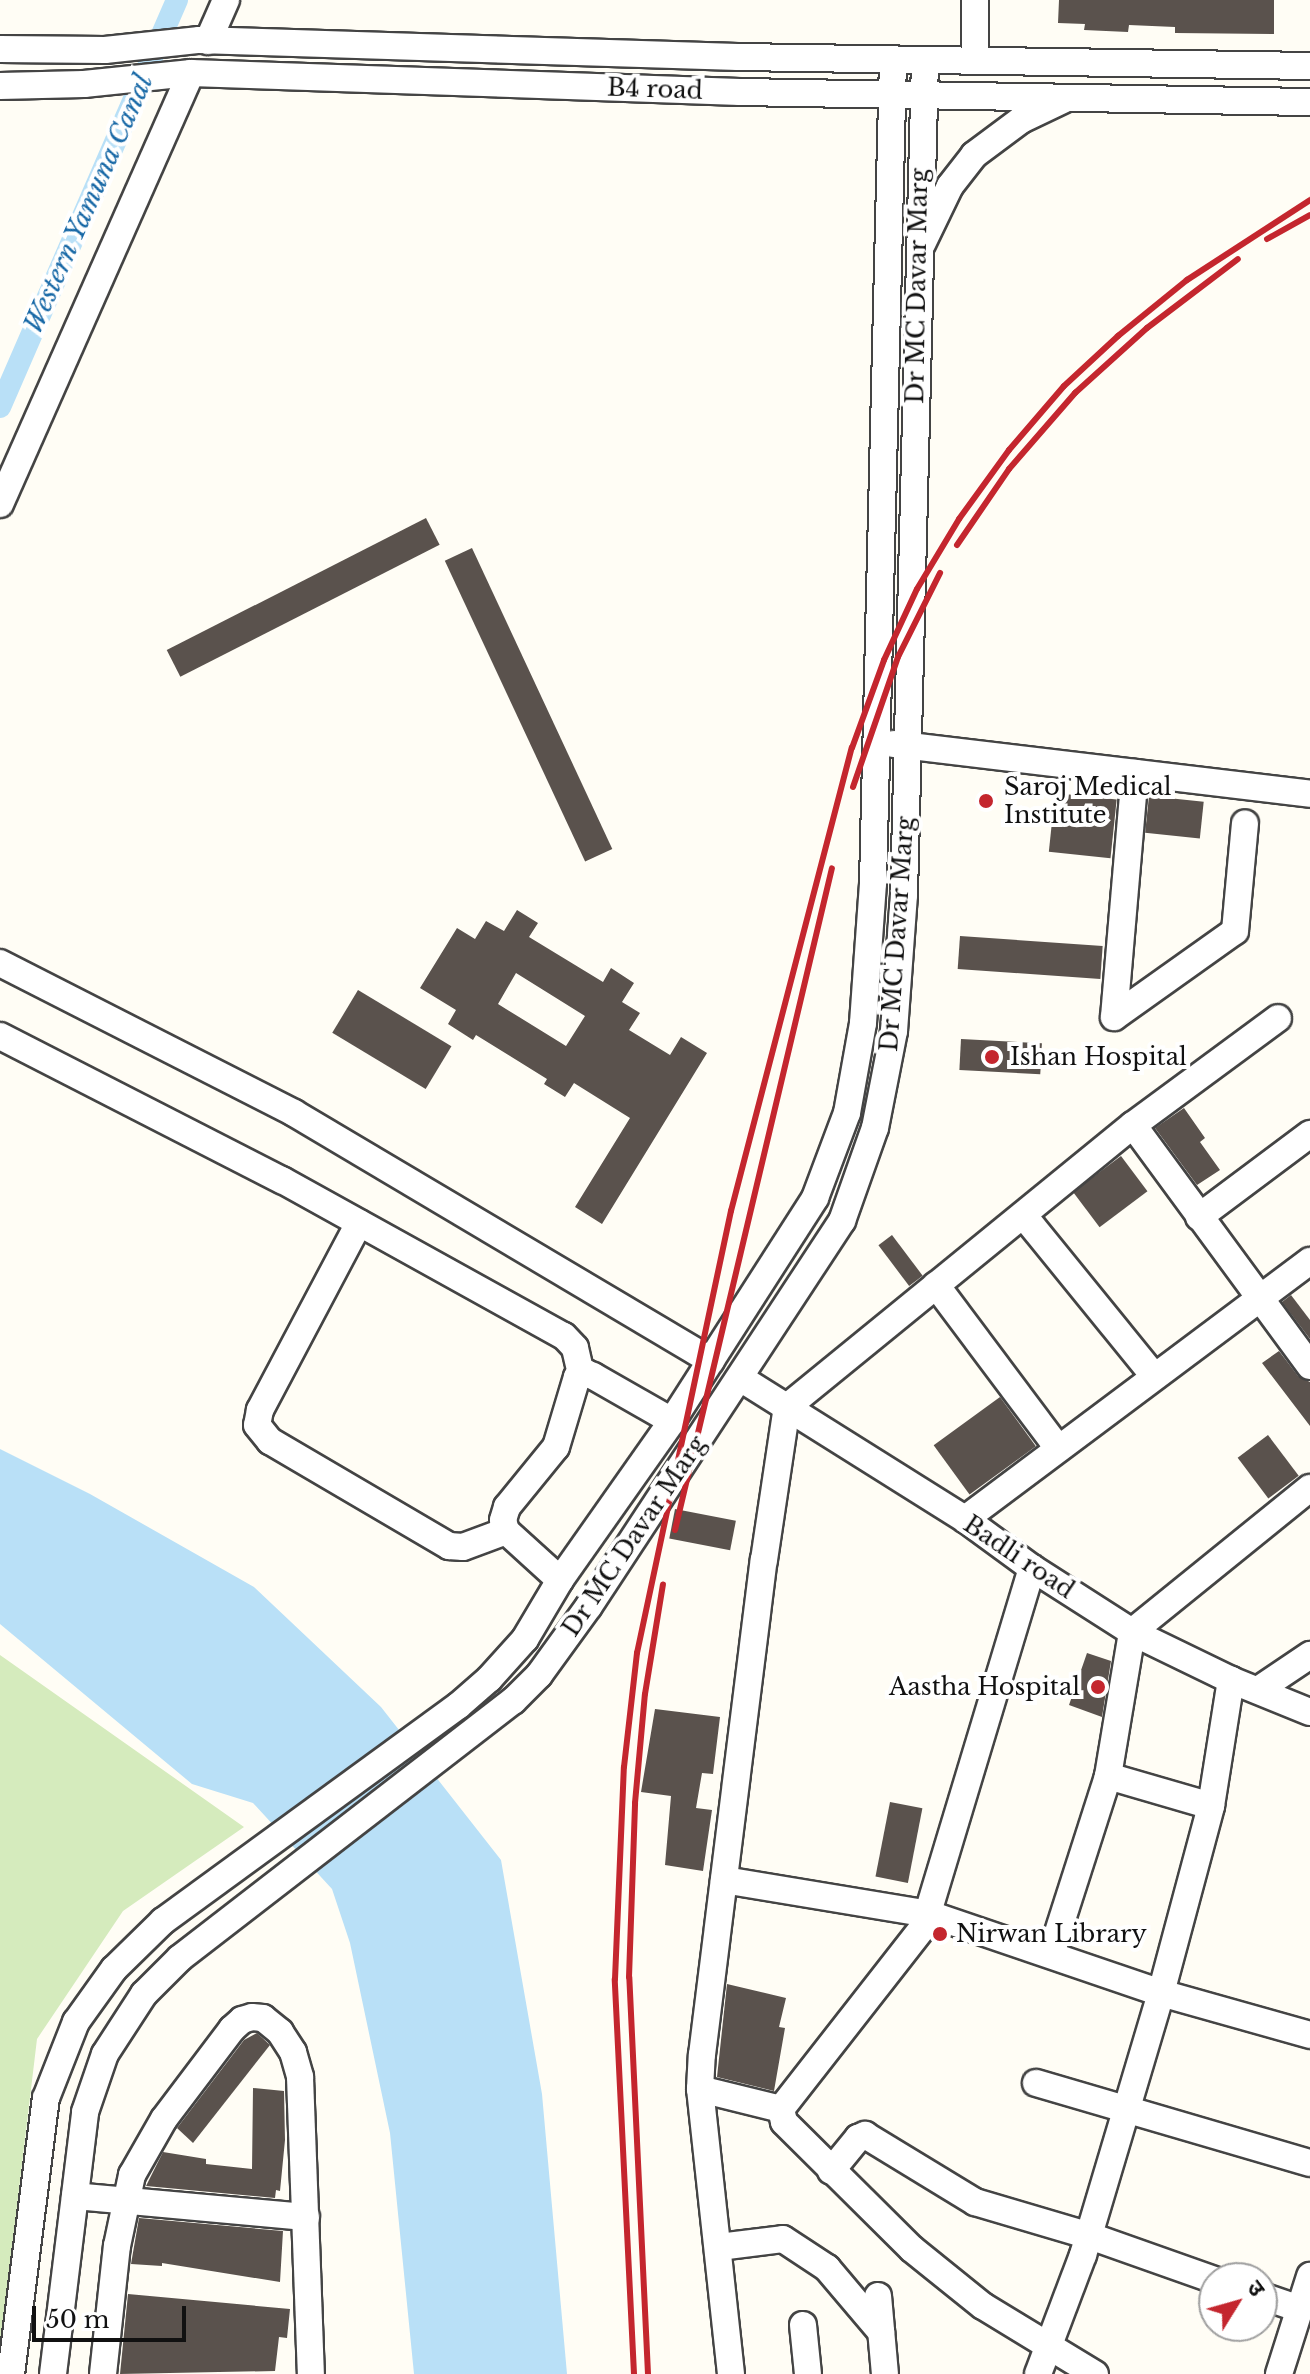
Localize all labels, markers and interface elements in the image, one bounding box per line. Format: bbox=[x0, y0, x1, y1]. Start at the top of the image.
water label: Western Yamuna Canal bbox=[17, 69, 161, 339]
street label: B4 road bbox=[607, 73, 703, 105]
street label: Dr MC Davar Marg bbox=[901, 167, 933, 405]
place label: Saroj Medical Institute bbox=[1004, 773, 1171, 829]
marker: Saroj Medical Institute bbox=[975, 790, 997, 812]
street label: Dr MC Davar Marg bbox=[874, 815, 920, 1053]
place label: Ishan Hospital bbox=[1010, 1043, 1187, 1071]
marker: Ishan Hospital bbox=[981, 1046, 1003, 1068]
street label: Dr MC Davar Marg bbox=[556, 1430, 712, 1642]
street label: Badli road bbox=[958, 1510, 1080, 1604]
place label: Aastha Hospital bbox=[889, 1673, 1080, 1701]
marker: Aastha Hospital bbox=[1087, 1676, 1109, 1698]
place label: Nirwan Library bbox=[956, 1920, 1147, 1948]
marker: Nirwan Library bbox=[931, 1925, 949, 1943]
north arrow bbox=[1198, 2262, 1278, 2342]
text: उ bbox=[1241, 2275, 1271, 2302]
scale bar bbox=[36, 2290, 190, 2340]
text: 50 m bbox=[46, 2305, 109, 2334]

